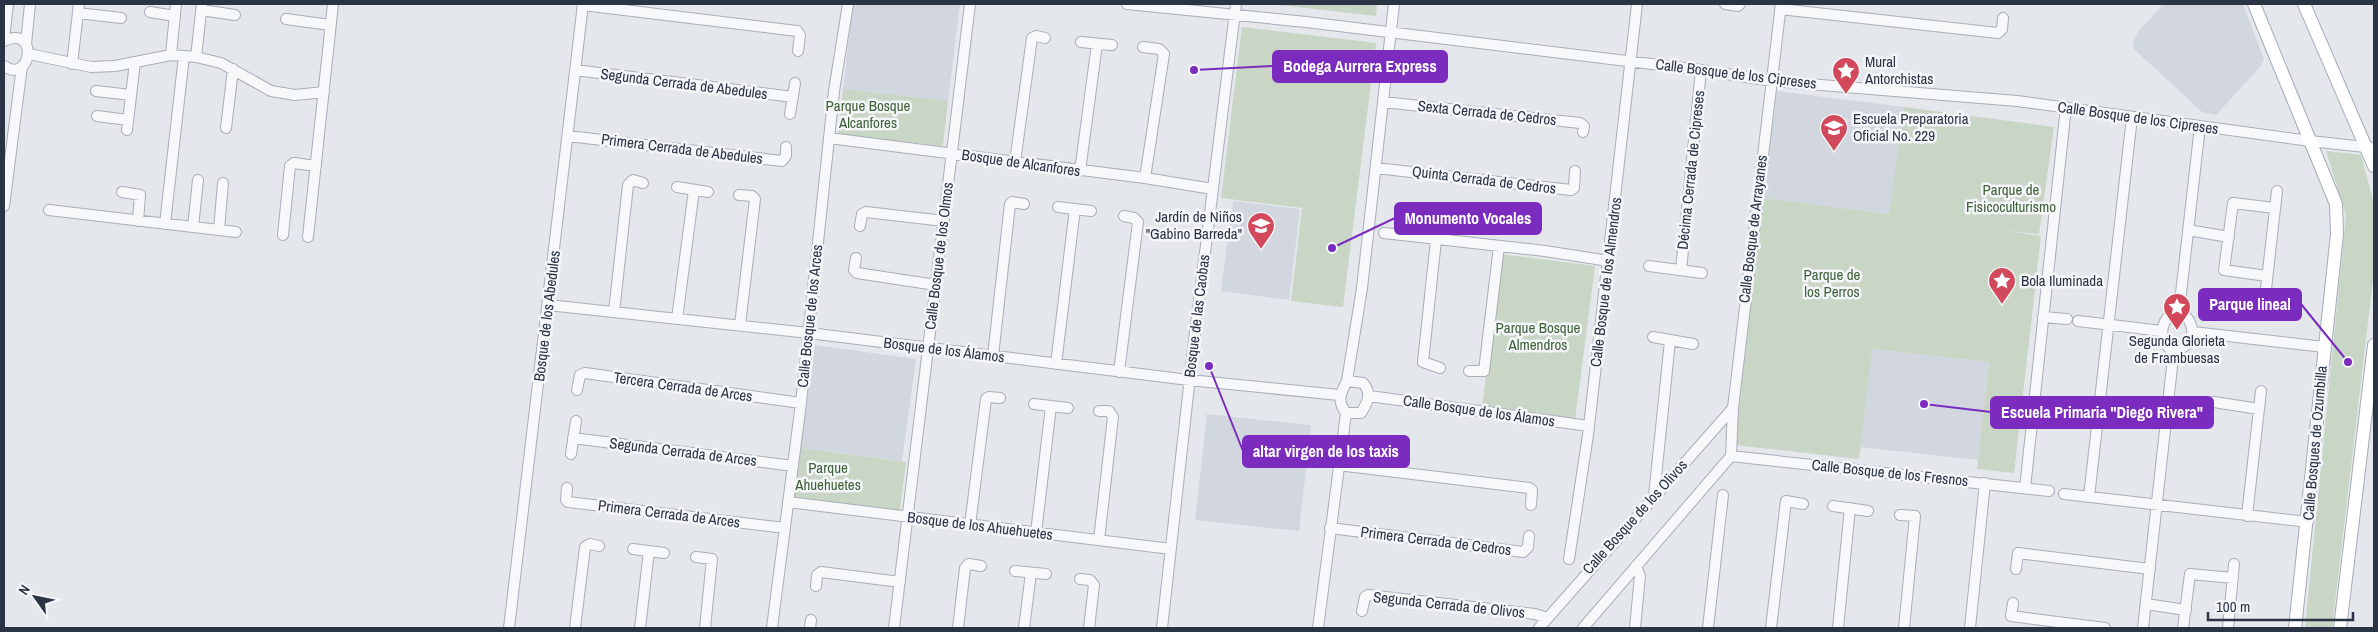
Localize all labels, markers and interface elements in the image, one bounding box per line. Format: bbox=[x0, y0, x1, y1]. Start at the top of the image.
callout: Bodega Aurrera Express bbox=[1273, 51, 1447, 82]
place label: Mural Antorchistas bbox=[1864, 51, 1933, 89]
street label: Calle Bosque de los Cipreses bbox=[1654, 53, 1818, 94]
text: Bodega Aurrera Express bbox=[1283, 55, 1437, 77]
place icon: Mural Antorchistas bbox=[1831, 56, 1861, 95]
street label: Segunda Cerrada de Abedules bbox=[599, 63, 769, 104]
street label: Décima Cerrada de Cipreses bbox=[1672, 89, 1709, 251]
park label: Parque Bosque Alcanfores bbox=[826, 95, 911, 133]
street label: Sexta Cerrada de Cedros bbox=[1417, 95, 1558, 130]
street label: Calle Bosque de los Cipreses bbox=[2056, 96, 2220, 139]
place label: Escuela Preparatoria Oficial No. 229 bbox=[1853, 108, 1969, 146]
school or university icon: Escuela Preparatoria Oficial No. 229 bbox=[1819, 113, 1849, 152]
street label: Primera Cerrada de Abedules bbox=[600, 128, 764, 169]
street label: Bosque de Alcanfores bbox=[960, 144, 1082, 181]
street label: Calle Bosque de Arrayanes bbox=[1733, 154, 1772, 304]
street label: Quinta Cerrada de Cedros bbox=[1411, 160, 1557, 199]
park label: Parque de Fisicoculturismo bbox=[1966, 179, 2056, 217]
street label: Calle Bosque de los Olmos bbox=[919, 181, 958, 331]
street label: Calle Bosque de los Almendros bbox=[1585, 196, 1626, 368]
callout: Monumento Vocales bbox=[1395, 203, 1541, 234]
place label: Jardín de Niños "Gabino Barreda" bbox=[1146, 206, 1242, 244]
text: Monumento Vocales bbox=[1405, 207, 1531, 229]
school or university icon: Jardín de Niños "Gabino Barreda" bbox=[1246, 211, 1276, 250]
street label: Calle Bosque de los Arces bbox=[792, 243, 827, 388]
street label: Bosque de los Abedules bbox=[528, 249, 565, 383]
street label: Bosque de las Caobas bbox=[1179, 253, 1214, 379]
park label: Parque de los Perros bbox=[1804, 264, 1861, 302]
place icon: Bola Iluminada bbox=[1987, 266, 2017, 305]
place label: Bola Iluminada bbox=[2021, 270, 2103, 291]
callout: Parque lineal bbox=[2199, 289, 2301, 320]
place icon: Segunda Glorieta de Frambuesas bbox=[2162, 292, 2192, 331]
text: Parque lineal bbox=[2209, 293, 2291, 315]
park label: Parque Bosque Almendros bbox=[1496, 317, 1581, 355]
place label: Segunda Glorieta de Frambuesas bbox=[2129, 330, 2225, 368]
street label: Bosque de los Álamos bbox=[882, 332, 1006, 367]
street label: Calle Bosques de Ozumbilla bbox=[2297, 365, 2332, 521]
street label: Tercera Cerrada de Arces bbox=[612, 366, 754, 407]
street label: Calle Bosque de los Álamos bbox=[1402, 389, 1556, 432]
callout: Escuela Primaria "Diego Rivera" bbox=[1991, 397, 2213, 428]
text: Escuela Primaria "Diego Rivera" bbox=[2001, 401, 2203, 423]
street label: Segunda Cerrada de Arces bbox=[608, 432, 758, 471]
callout: altar virgen de los taxis bbox=[1243, 436, 1409, 467]
text: altar virgen de los taxis bbox=[1253, 440, 1399, 462]
street label: Calle Bosque de los Fresnos bbox=[1811, 454, 1969, 491]
street label: Calle Bosque de los Olivos bbox=[1577, 455, 1692, 579]
park label: Parque Ahuehuetes bbox=[794, 457, 861, 495]
street label: Primera Cerrada de Arces bbox=[597, 494, 741, 533]
street label: Bosque de los Ahuehuetes bbox=[906, 506, 1054, 545]
street label: Primera Cerrada de Cedros bbox=[1359, 521, 1513, 560]
north arrow bbox=[10, 572, 60, 622]
text: N bbox=[14, 582, 34, 598]
street label: Segunda Cerrada de Olivos bbox=[1372, 586, 1526, 623]
scale bar bbox=[2208, 590, 2353, 622]
text: 100 m bbox=[2216, 596, 2250, 617]

